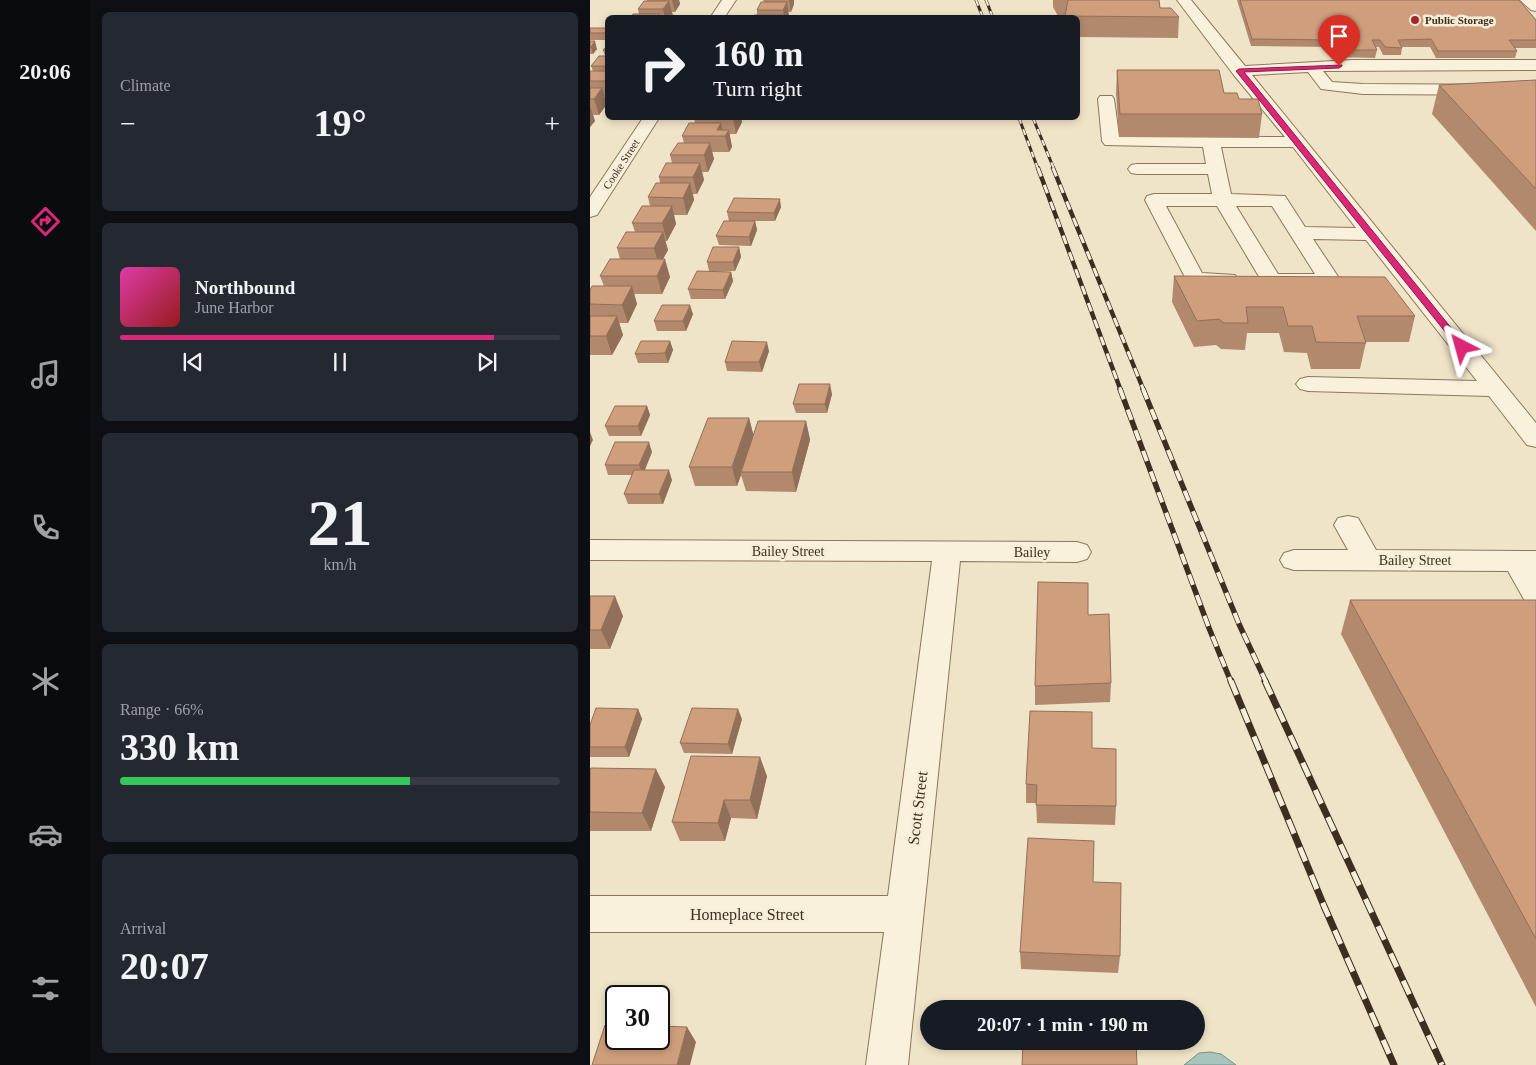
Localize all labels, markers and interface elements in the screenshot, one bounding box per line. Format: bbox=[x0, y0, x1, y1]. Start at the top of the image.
marker: Public Storage bbox=[1409, 14, 1421, 26]
place label: Public Storage bbox=[1425, 14, 1494, 26]
pin bbox=[1318, 15, 1360, 66]
icon: arrive bbox=[1325, 22, 1353, 50]
icon: right bbox=[630, 35, 695, 100]
text: 160 m bbox=[713, 35, 803, 74]
text: 20:06 bbox=[19, 59, 71, 84]
text: Turn right bbox=[713, 76, 802, 101]
text: Climate bbox=[120, 77, 171, 94]
text: 19° bbox=[313, 102, 367, 144]
text: − bbox=[120, 108, 136, 139]
text: + bbox=[544, 108, 560, 139]
street label: Cooke Street bbox=[600, 137, 642, 191]
icon: directions bbox=[28, 204, 63, 239]
text: Northbound bbox=[195, 277, 295, 298]
text: June Harbor bbox=[195, 299, 274, 316]
position arrow bbox=[1435, 320, 1487, 372]
icon: previous bbox=[179, 348, 207, 376]
icon: pause bbox=[326, 348, 354, 376]
icon: next bbox=[473, 348, 501, 376]
icon: music bbox=[28, 357, 63, 392]
text: 21 bbox=[308, 487, 373, 559]
icon: phone bbox=[28, 510, 63, 545]
street label: Bailey Street bbox=[752, 544, 824, 559]
street label: Bailey bbox=[1014, 545, 1050, 560]
street label: Bailey Street bbox=[1379, 553, 1451, 568]
text: km/h bbox=[324, 556, 356, 573]
icon: climate bbox=[28, 664, 63, 699]
text: Range · 66% bbox=[120, 701, 204, 718]
text: 330 km bbox=[120, 726, 239, 768]
street label: Scott Street bbox=[905, 770, 931, 846]
icon: car bbox=[28, 817, 63, 852]
street label: Homeplace Street bbox=[690, 906, 805, 924]
text: Arrival bbox=[120, 920, 166, 937]
text: 20:07 bbox=[120, 945, 209, 987]
icon: filters bbox=[28, 971, 63, 1006]
speed limit sign: 30 bbox=[605, 985, 670, 1050]
text: 20:07 · 1 min · 190 m bbox=[977, 1014, 1148, 1035]

